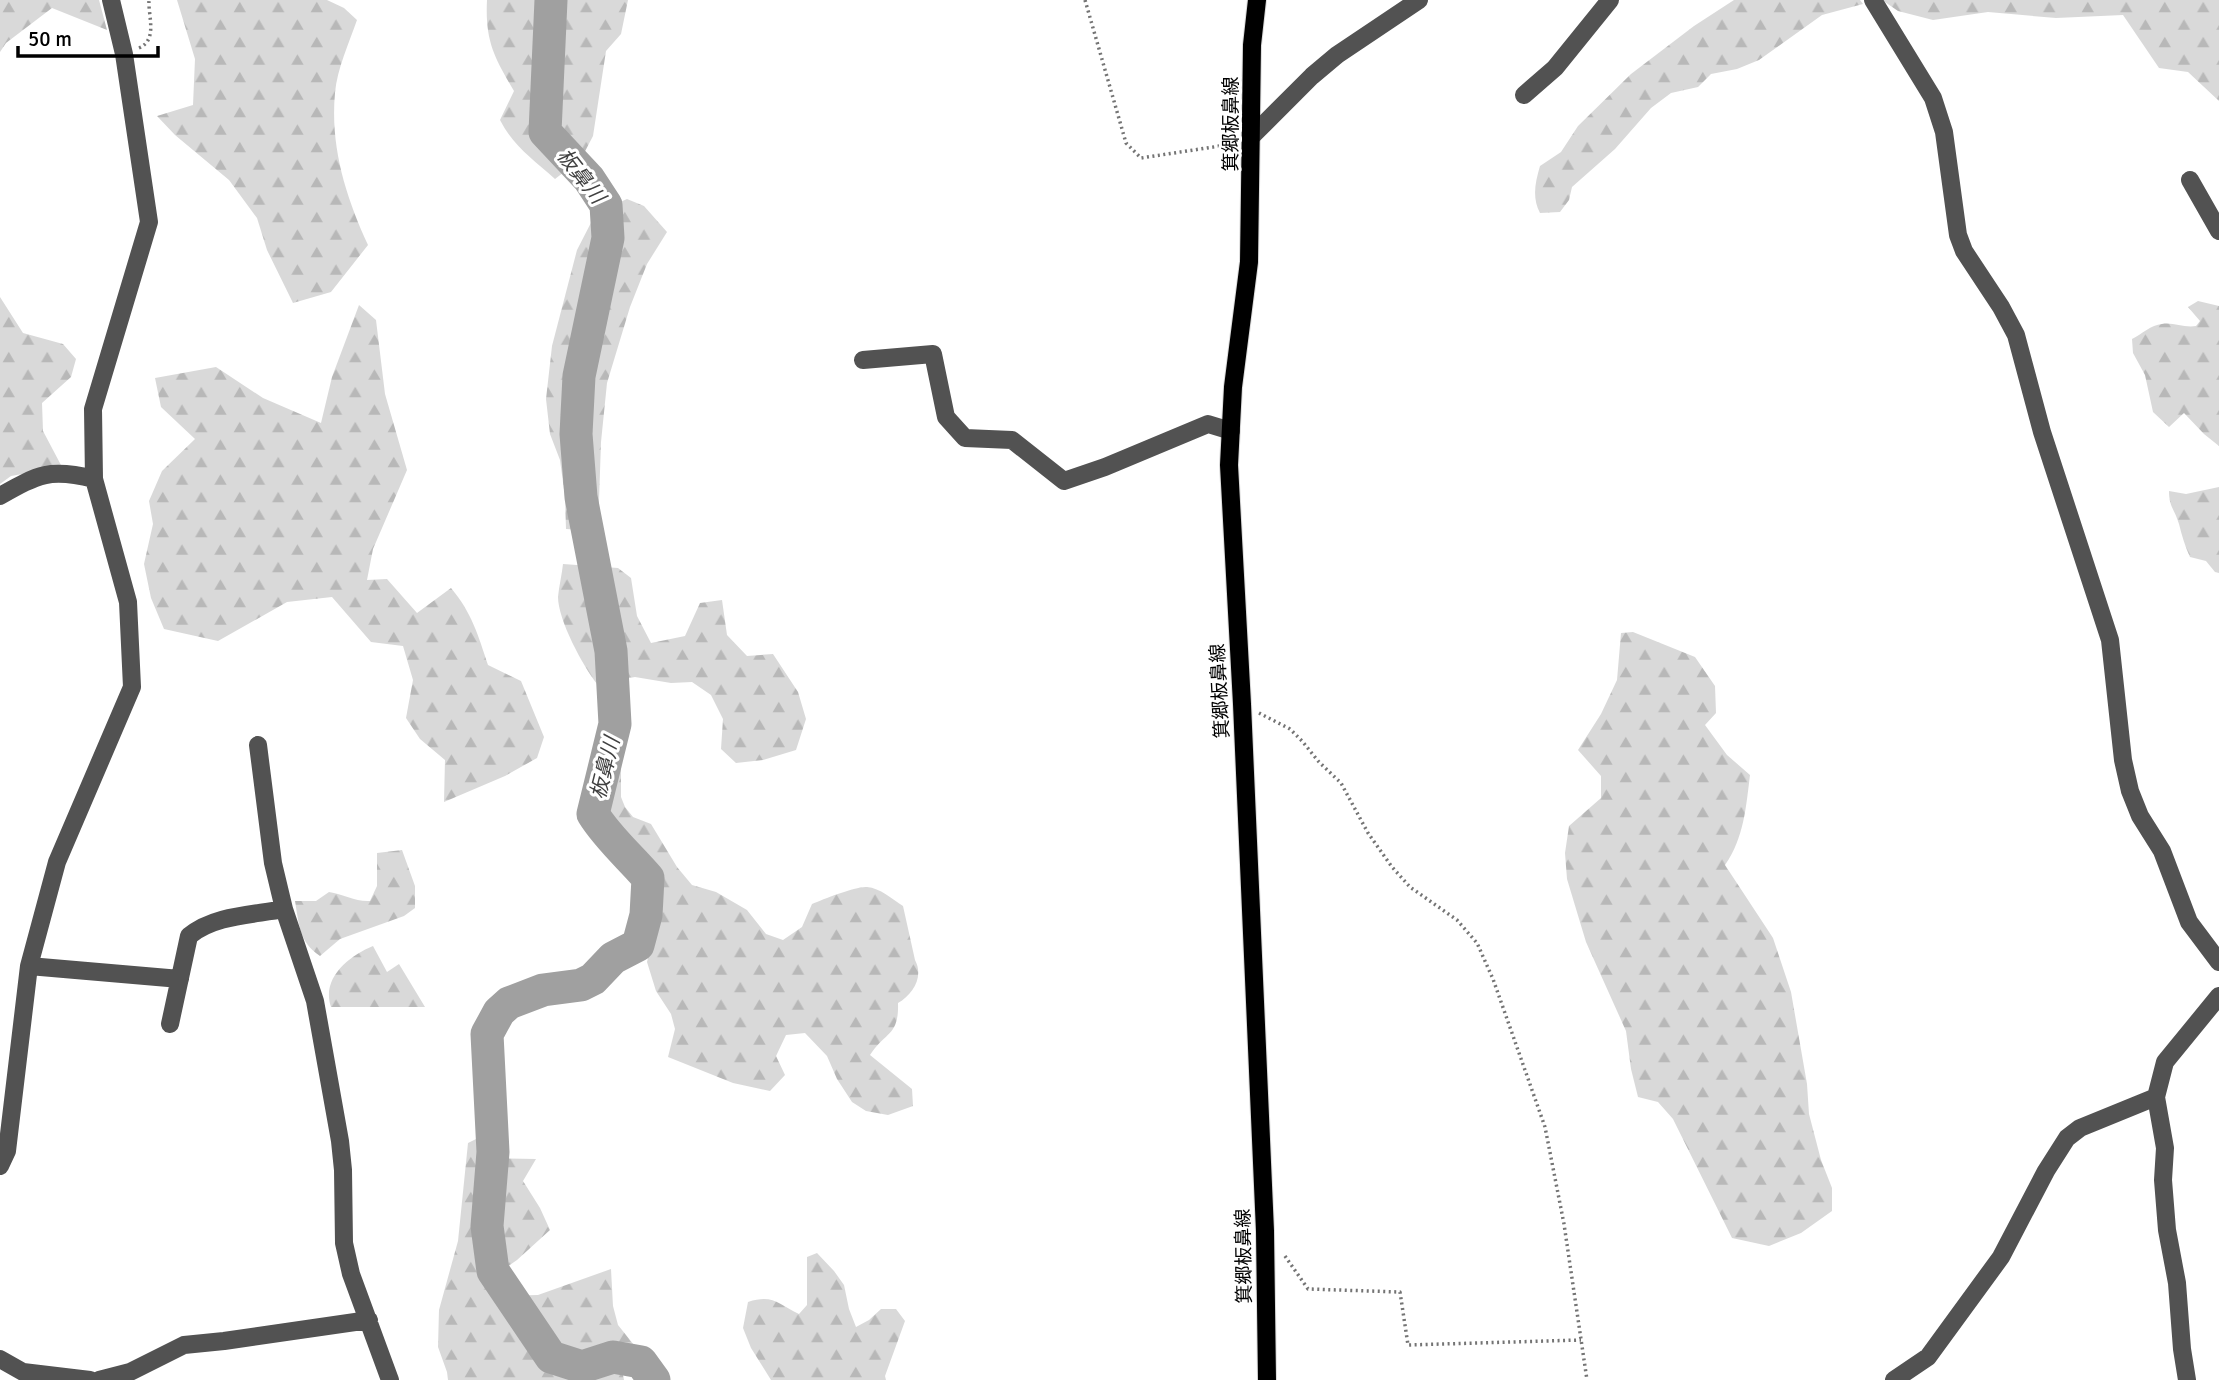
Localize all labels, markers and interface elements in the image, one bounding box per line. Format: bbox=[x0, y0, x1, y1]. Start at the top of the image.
scale bar bbox=[18, 14, 158, 58]
text: 50 m bbox=[28, 26, 72, 52]
street label: 箕郷板鼻線 bbox=[1219, 76, 1243, 172]
water label: 板鼻川 bbox=[551, 143, 612, 210]
street label: 箕郷板鼻線 bbox=[1206, 643, 1234, 739]
water label: 板鼻川 bbox=[585, 732, 626, 802]
street label: 箕郷板鼻線 bbox=[1231, 1208, 1257, 1304]

